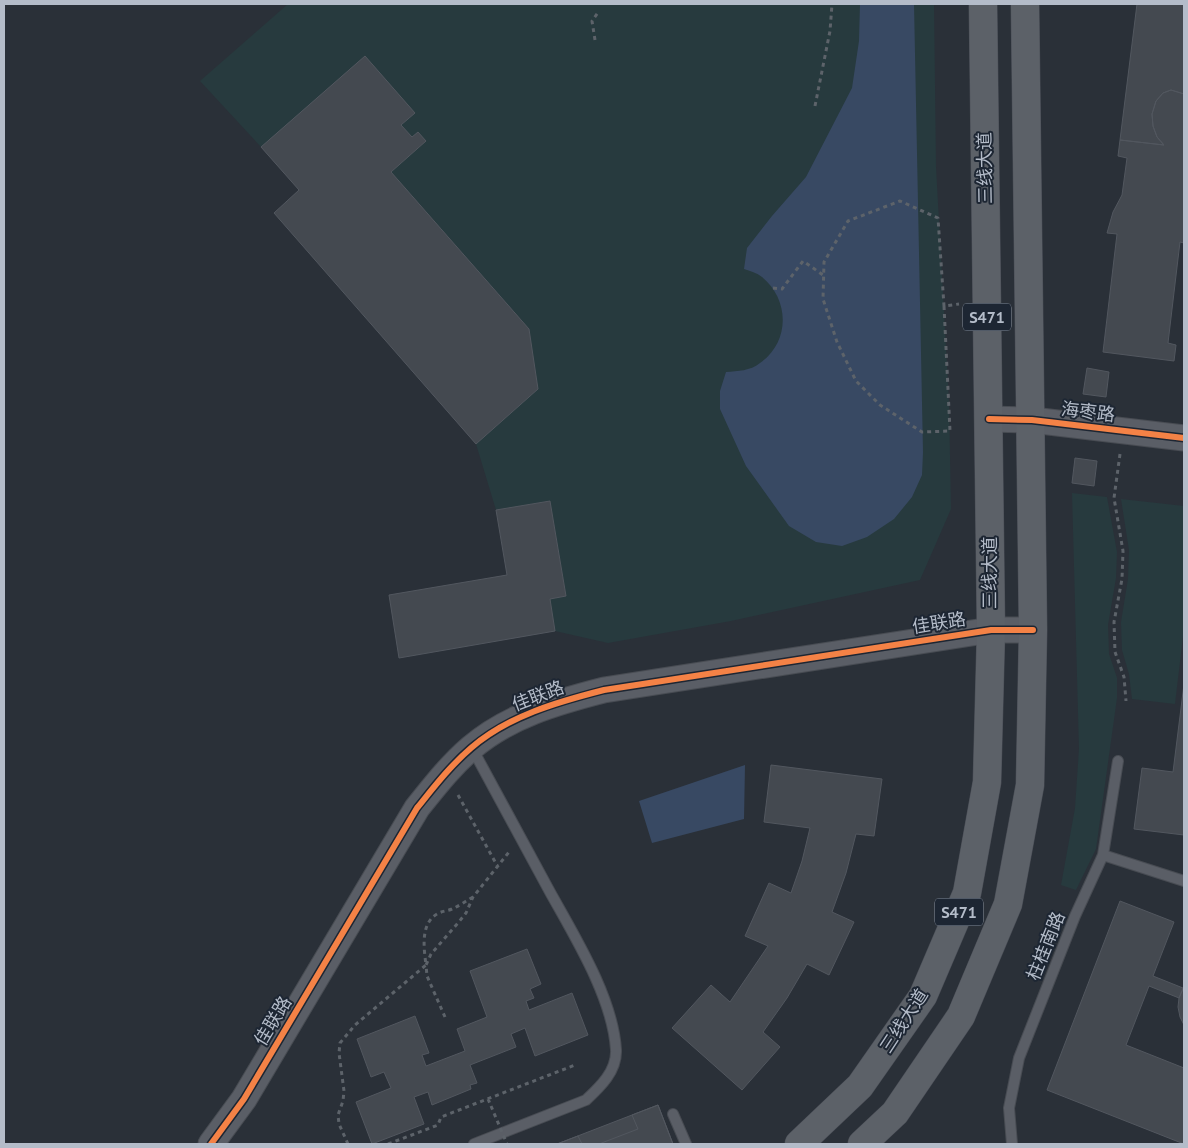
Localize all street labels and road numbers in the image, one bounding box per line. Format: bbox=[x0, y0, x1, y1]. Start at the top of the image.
street label: 三线大道 bbox=[972, 132, 997, 204]
road number: S471 bbox=[963, 304, 1011, 330]
street label: 海枣路 bbox=[1060, 397, 1116, 426]
street label: 三线大道 bbox=[978, 537, 1001, 609]
street label: 佳联路 bbox=[910, 607, 967, 638]
street label: 佳联路 bbox=[508, 675, 567, 716]
road number: S471 bbox=[935, 899, 983, 926]
street label: 柱桂南路 bbox=[1021, 908, 1070, 983]
street label: 三线大道 bbox=[874, 984, 933, 1057]
street label: 佳联路 bbox=[249, 992, 296, 1050]

